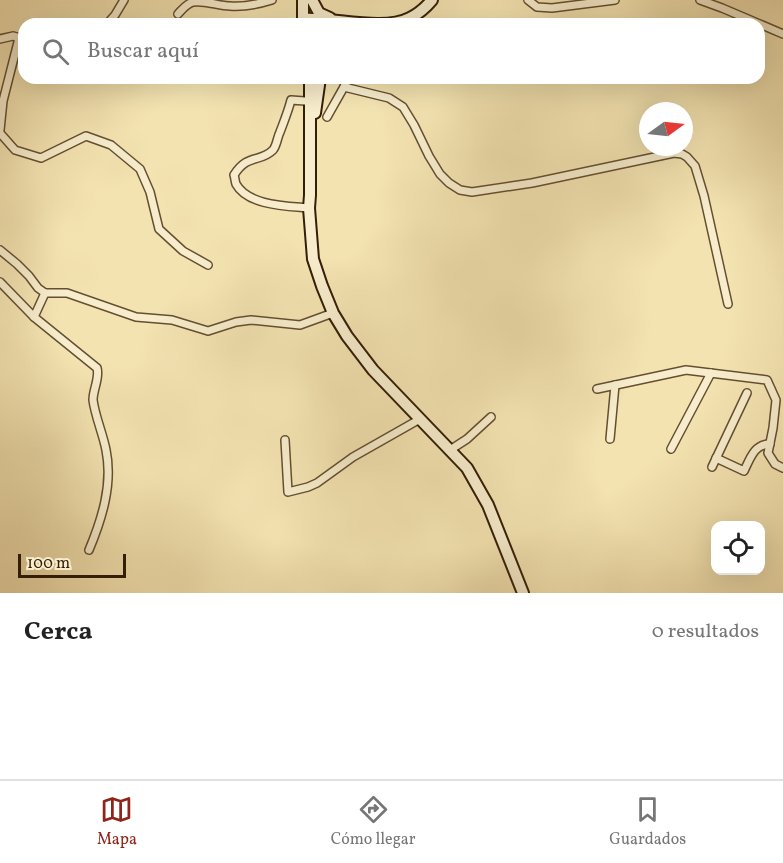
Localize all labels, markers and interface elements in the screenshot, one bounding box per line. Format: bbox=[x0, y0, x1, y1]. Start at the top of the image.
search box bbox=[18, 18, 765, 84]
icon: search bbox=[39, 35, 72, 68]
text: Buscar aquí bbox=[87, 36, 199, 67]
north arrow bbox=[639, 102, 693, 156]
map controls bbox=[711, 521, 765, 575]
button: locate bbox=[711, 521, 765, 575]
scale bar bbox=[18, 551, 126, 578]
text: 100 m bbox=[27, 553, 70, 575]
text: Cerca bbox=[24, 614, 93, 650]
text: 0 resultados bbox=[652, 618, 759, 646]
tab: Mapa bbox=[97, 793, 137, 851]
tab: Cómo llegar bbox=[331, 793, 416, 851]
tab: Guardados bbox=[609, 793, 686, 851]

